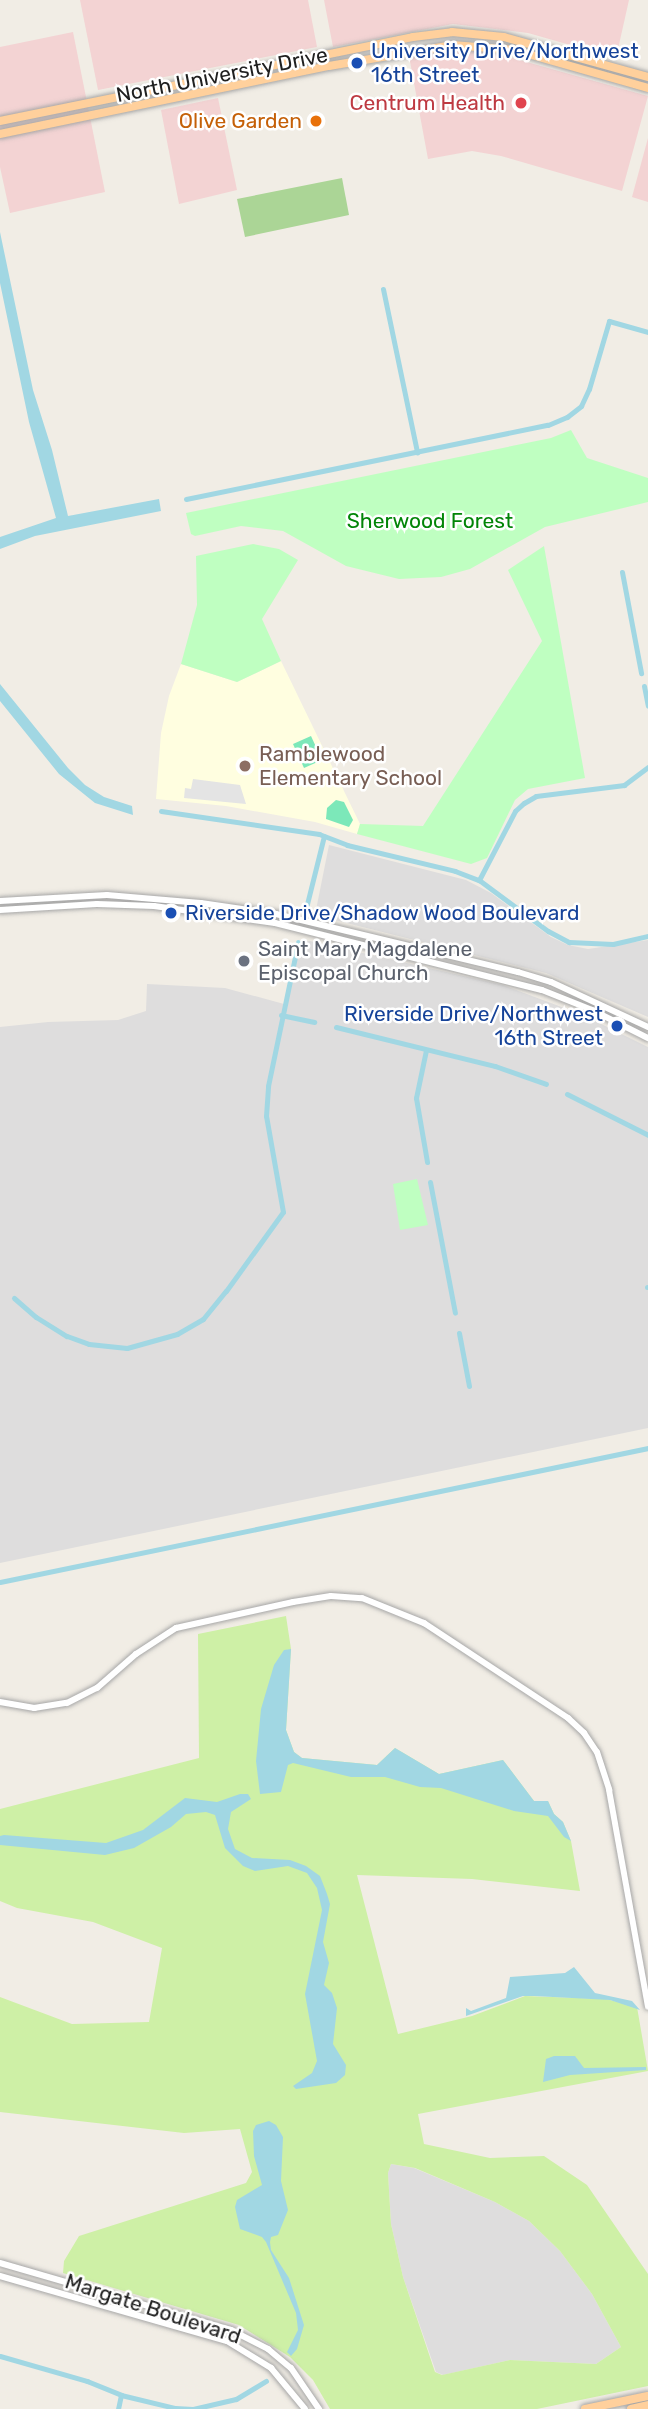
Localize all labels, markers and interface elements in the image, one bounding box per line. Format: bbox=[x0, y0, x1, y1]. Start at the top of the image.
place label: University Drive/Northwest 16th Street bbox=[371, 38, 639, 88]
street label: North University Drive bbox=[114, 42, 330, 108]
marker: University Drive/Northwest 16th Street bbox=[349, 55, 365, 71]
place label: Centrum Health bbox=[350, 90, 505, 116]
marker: Centrum Health bbox=[511, 93, 531, 113]
place label: Olive Garden bbox=[179, 108, 302, 134]
marker: Olive Garden bbox=[308, 113, 324, 129]
park label: Sherwood Forest bbox=[347, 508, 513, 534]
place label: Ramblewood Elementary School bbox=[259, 741, 443, 791]
marker: Ramblewood Elementary School bbox=[237, 758, 253, 774]
place label: Riverside Drive/Shadow Wood Boulevard bbox=[185, 900, 580, 926]
marker: Riverside Drive/Shadow Wood Boulevard bbox=[163, 905, 179, 921]
place label: Saint Mary Magdalene Episcopal Church bbox=[258, 936, 473, 986]
marker: Saint Mary Magdalene Episcopal Church bbox=[236, 953, 252, 969]
place label: Riverside Drive/Northwest 16th Street bbox=[344, 1001, 603, 1051]
marker: Riverside Drive/Northwest 16th Street bbox=[609, 1018, 625, 1034]
street label: Margate Boulevard bbox=[62, 2269, 244, 2349]

